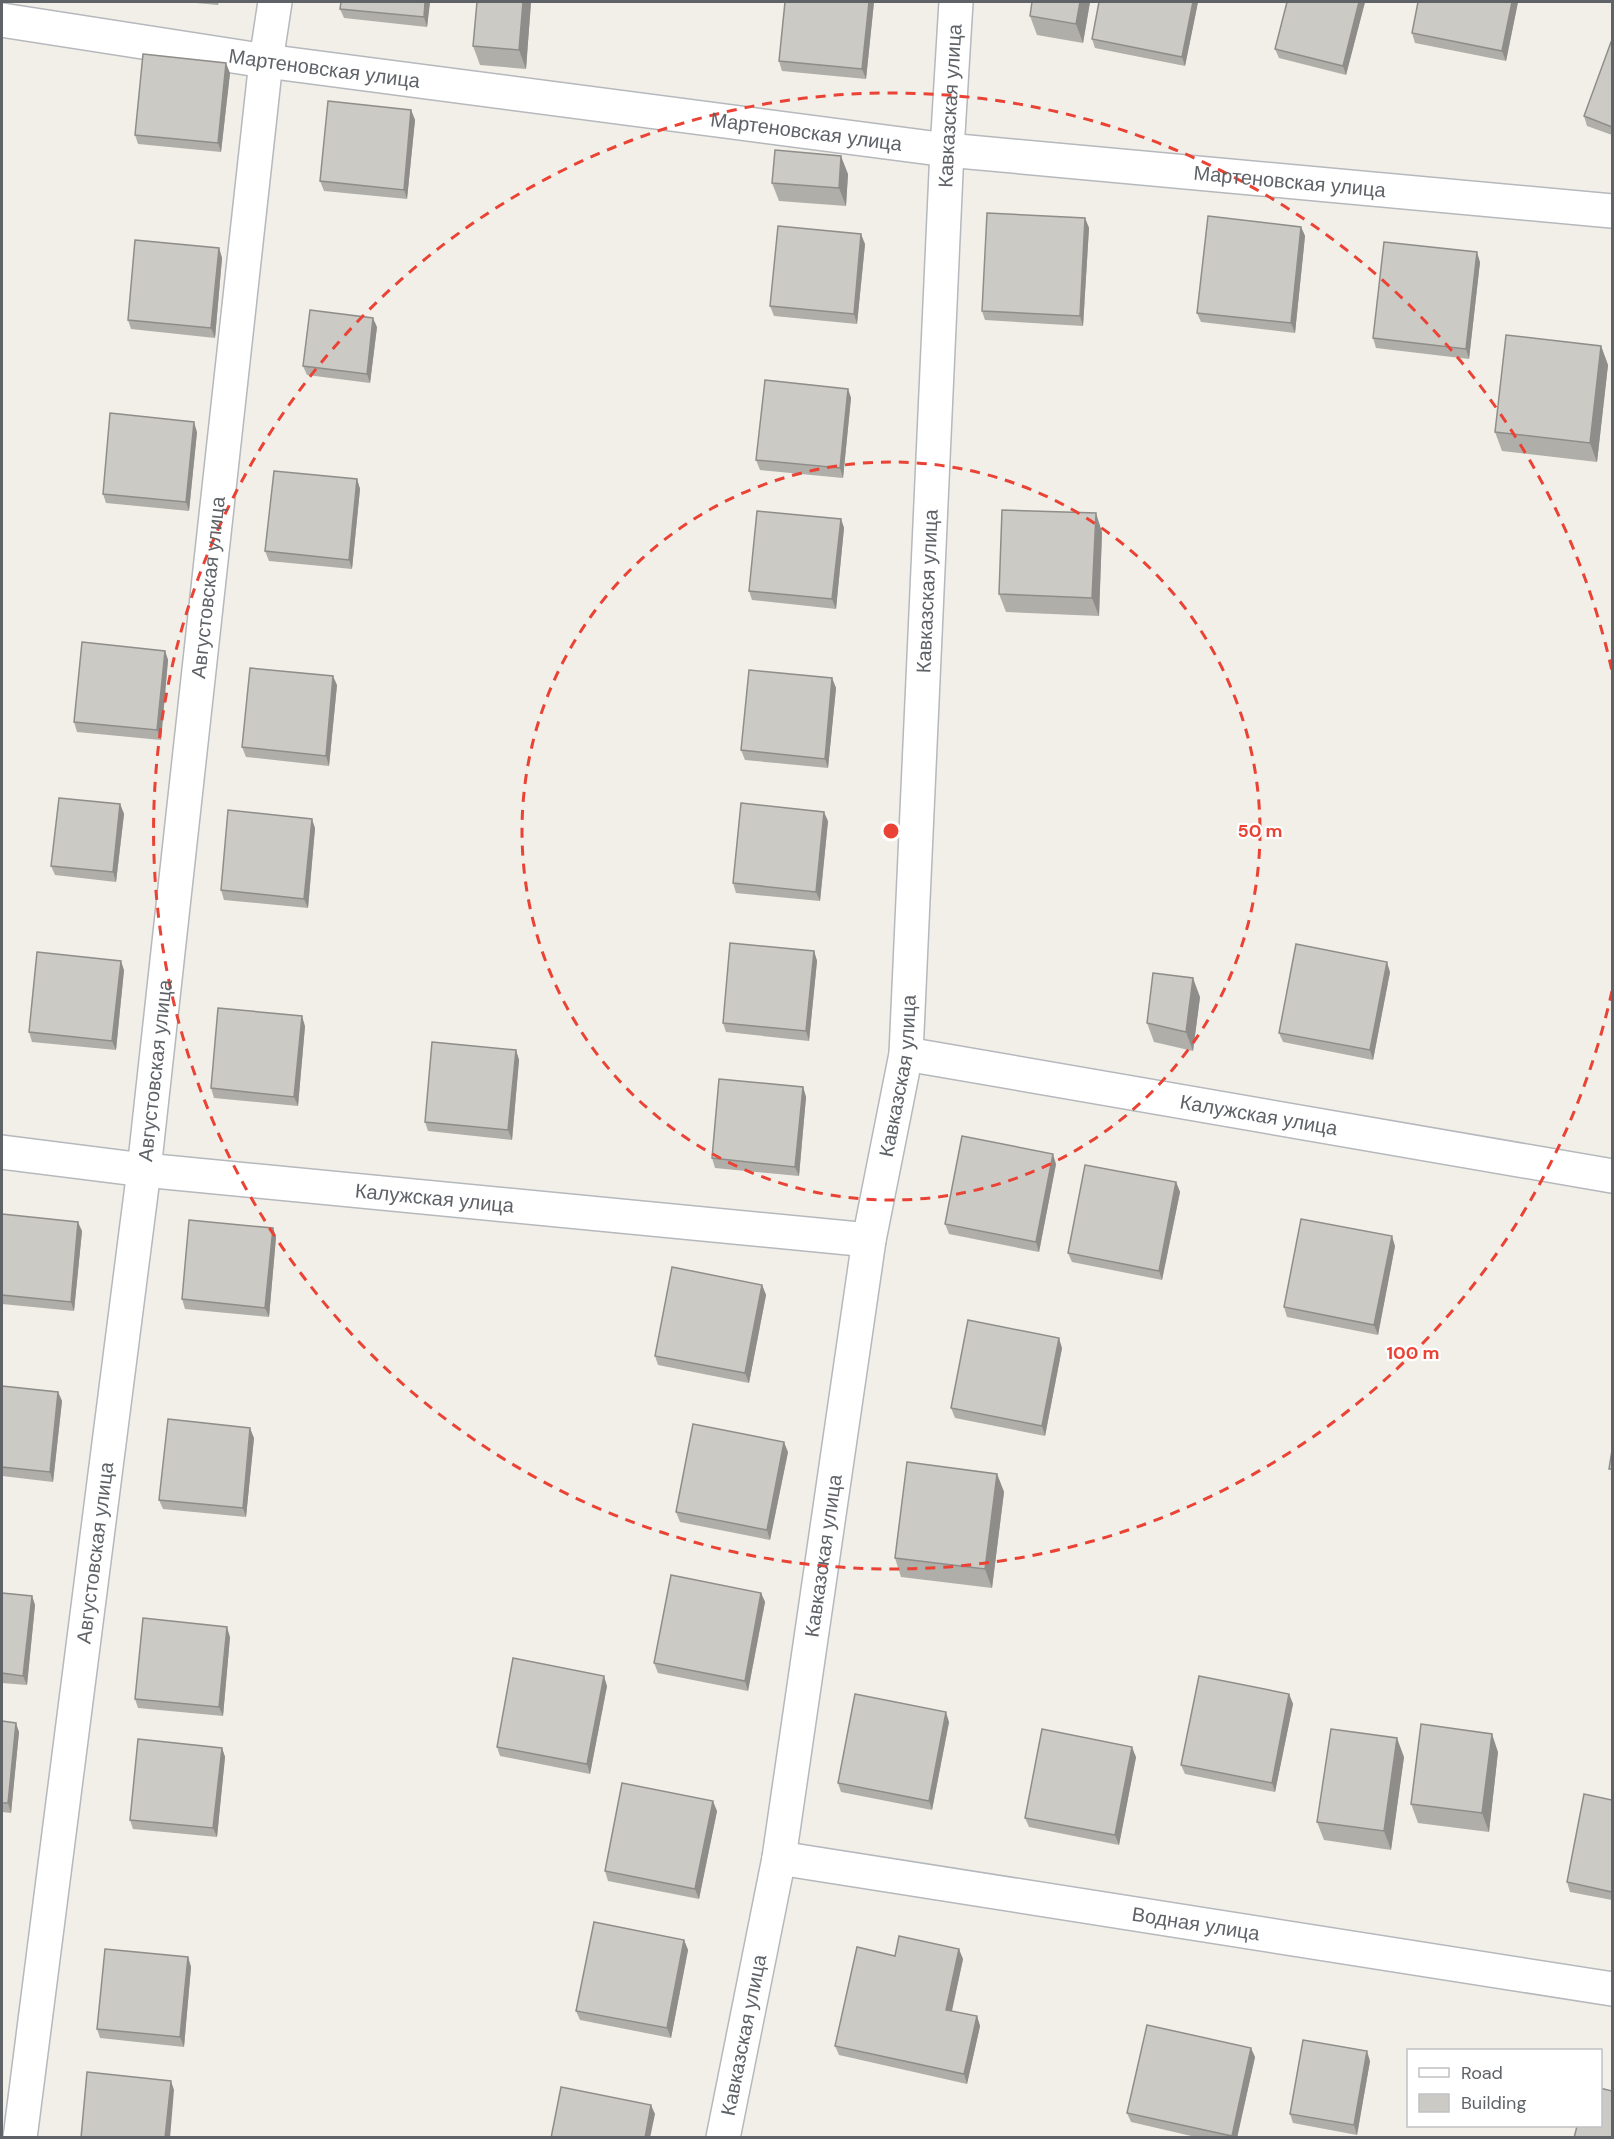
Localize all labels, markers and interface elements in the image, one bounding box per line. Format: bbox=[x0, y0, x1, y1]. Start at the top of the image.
street label: Кавказская улица bbox=[932, 22, 968, 188]
street label: Мартеновская улица bbox=[227, 42, 423, 94]
street label: Мартеновская улица bbox=[709, 106, 904, 157]
street label: Мартеновская улица bbox=[1192, 160, 1388, 203]
street label: Августовская улица bbox=[185, 494, 231, 680]
street label: Кавказская улица bbox=[910, 508, 944, 674]
text: 50 m bbox=[1237, 819, 1283, 843]
centre of rings bbox=[881, 821, 901, 841]
street label: Августовская улица bbox=[132, 977, 178, 1163]
street label: Кавказская улица bbox=[873, 993, 922, 1159]
street label: Калужская улица bbox=[1178, 1089, 1340, 1142]
street label: Калужская улица bbox=[354, 1177, 516, 1219]
text: 100 m bbox=[1386, 1341, 1440, 1365]
street label: Августовская улица bbox=[70, 1459, 120, 1645]
street label: Кавказская улица bbox=[798, 1472, 848, 1639]
street label: Водная улица bbox=[1130, 1901, 1263, 1947]
street label: Кавказская улица bbox=[715, 1951, 773, 2118]
legend bbox=[1407, 2049, 1602, 2127]
text: Road bbox=[1461, 2061, 1503, 2085]
text: Building bbox=[1461, 2091, 1526, 2115]

